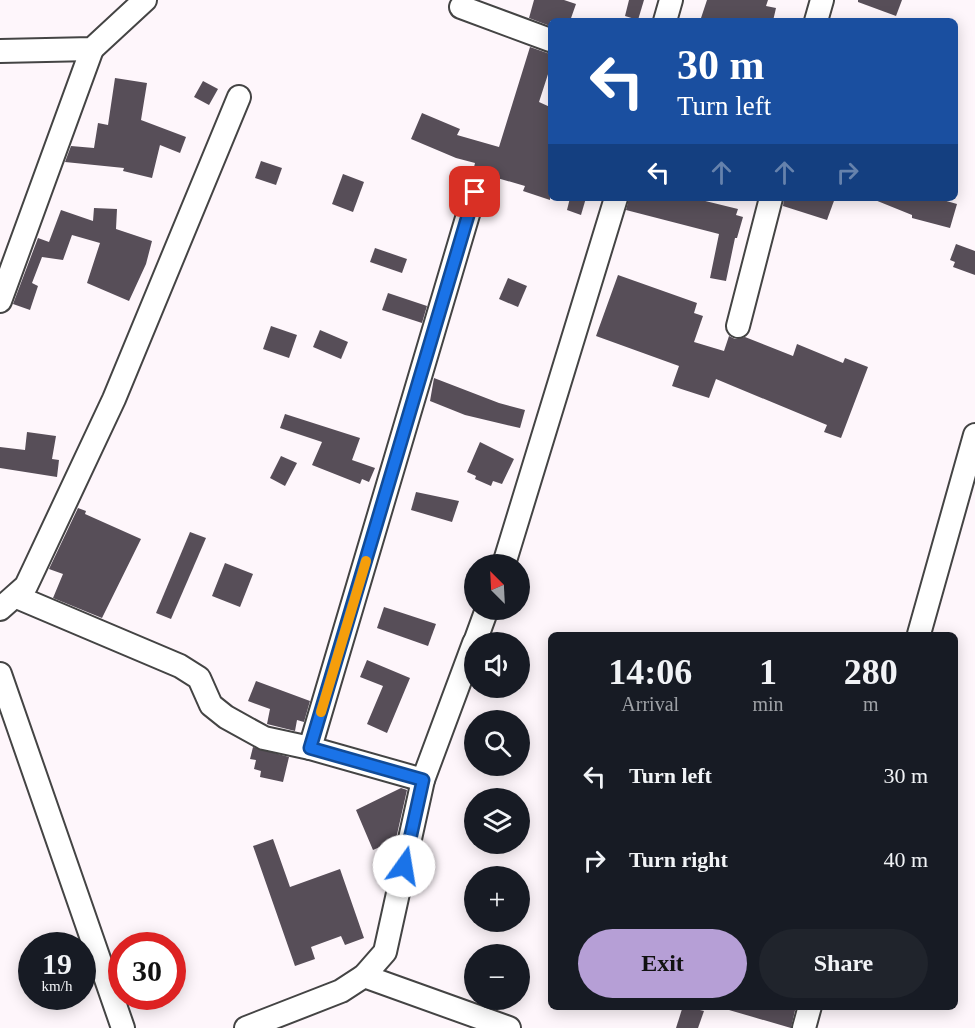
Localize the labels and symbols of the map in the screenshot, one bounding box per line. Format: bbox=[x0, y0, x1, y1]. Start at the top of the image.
pin bbox=[449, 166, 500, 217]
north arrow bbox=[464, 554, 530, 620]
position arrow bbox=[372, 834, 436, 898]
speed limit sign: 30 bbox=[108, 932, 186, 1010]

